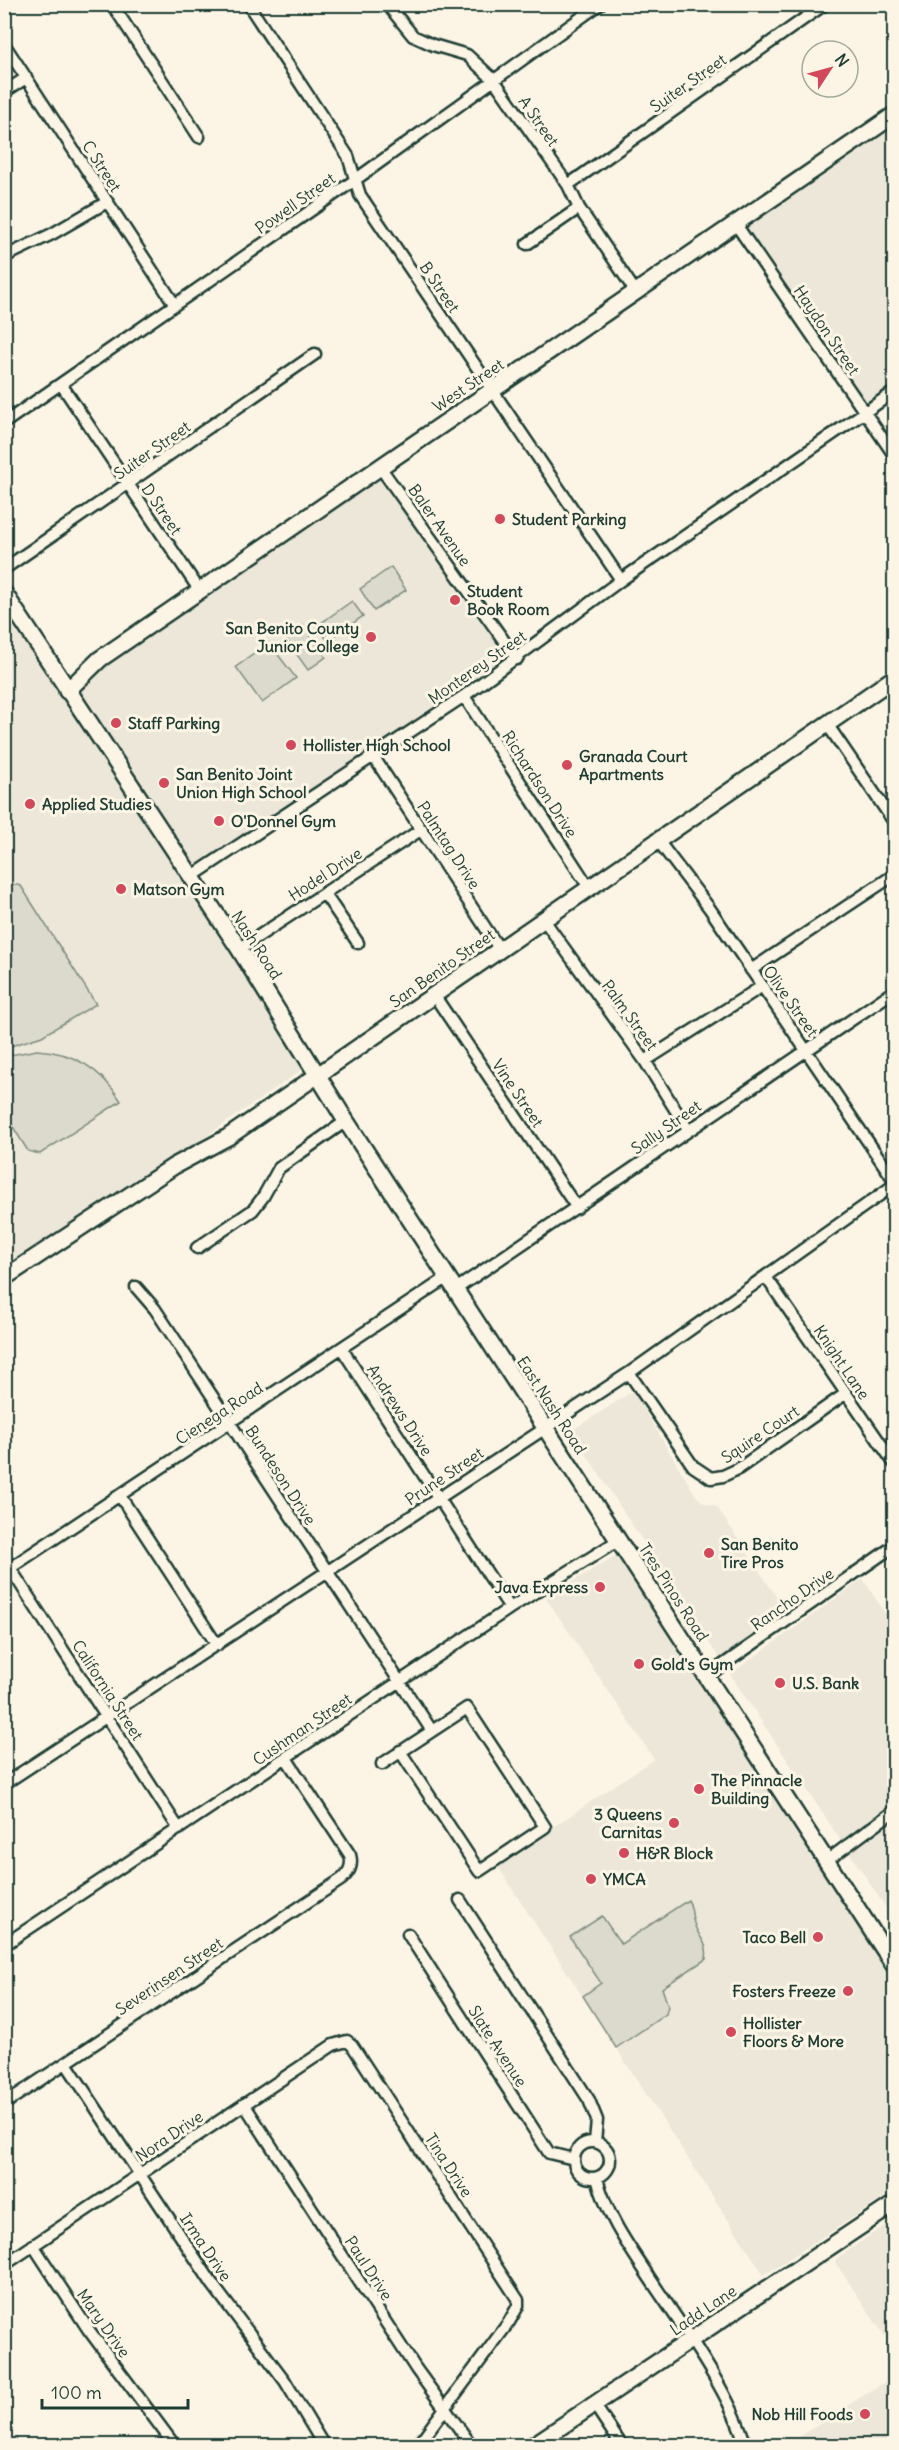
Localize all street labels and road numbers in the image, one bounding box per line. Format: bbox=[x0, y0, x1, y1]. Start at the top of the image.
street label: Suiter Street bbox=[646, 49, 731, 117]
street label: A Street bbox=[515, 92, 564, 150]
street label: C Street bbox=[78, 137, 126, 196]
street label: Powell Street bbox=[251, 168, 339, 238]
street label: B Street bbox=[416, 258, 465, 317]
street label: Haydon Street bbox=[790, 281, 865, 379]
street label: West Street bbox=[429, 354, 508, 416]
street label: Suiter Street bbox=[110, 416, 195, 484]
street label: D Street bbox=[138, 479, 187, 539]
street label: Baler Avenue bbox=[404, 480, 476, 570]
street label: Monterey Street bbox=[424, 625, 530, 708]
street label: Richardson Drive bbox=[498, 727, 582, 841]
street label: Palmtag Drive bbox=[413, 797, 485, 893]
street label: Hodel Drive bbox=[284, 843, 366, 905]
street label: Nash Road bbox=[227, 907, 287, 983]
street label: San Benito Street bbox=[385, 924, 499, 1012]
street label: Olive Street bbox=[759, 961, 823, 1041]
street label: Palm Street bbox=[598, 976, 663, 1055]
street label: Vine Street bbox=[488, 1055, 548, 1131]
street label: Sally Street bbox=[627, 1095, 705, 1158]
street label: Knight Lane bbox=[810, 1321, 874, 1403]
street label: East Nash Road bbox=[513, 1352, 591, 1458]
street label: Andrews Drive bbox=[363, 1360, 437, 1460]
street label: Cienega Road bbox=[172, 1377, 266, 1449]
street label: Squire Court bbox=[717, 1400, 803, 1467]
street label: Bundeson Drive bbox=[242, 1422, 320, 1528]
street label: Prune Street bbox=[401, 1442, 487, 1509]
street label: Tres Pinos Road bbox=[635, 1539, 713, 1645]
street label: Rancho Drive bbox=[747, 1563, 837, 1635]
street label: California Street bbox=[68, 1636, 148, 1744]
street label: Cushman Street bbox=[249, 1688, 356, 1769]
street label: Severinsen Street bbox=[112, 1932, 227, 2019]
street label: Slate Avenue bbox=[464, 2002, 532, 2090]
street label: Nora Drive bbox=[131, 2106, 207, 2166]
street label: Tina Drive bbox=[421, 2129, 477, 2201]
street label: Irma Drive bbox=[176, 2209, 236, 2285]
street label: Paul Drive bbox=[341, 2232, 397, 2304]
street label: Ladd Lane bbox=[666, 2280, 740, 2340]
street label: Mary Drive bbox=[73, 2285, 135, 2361]

